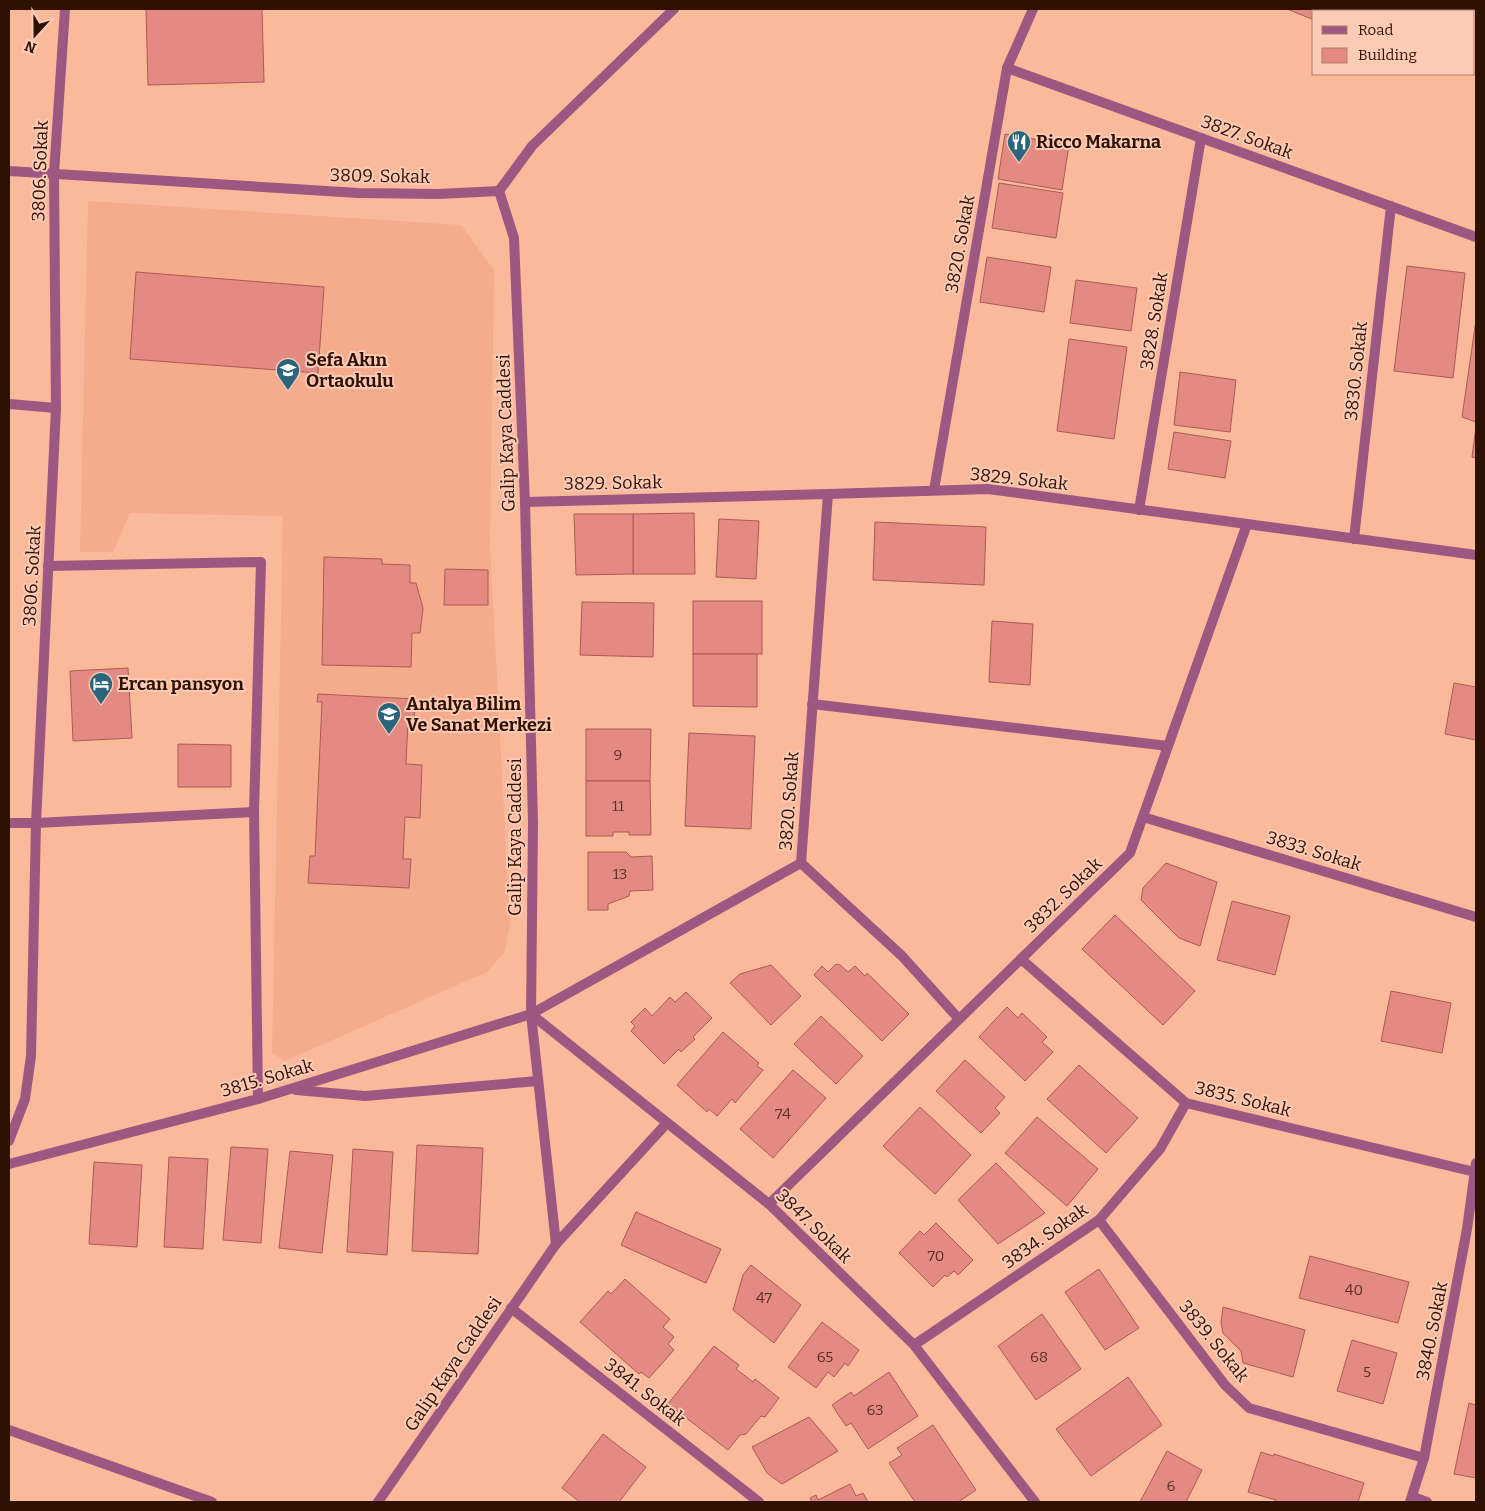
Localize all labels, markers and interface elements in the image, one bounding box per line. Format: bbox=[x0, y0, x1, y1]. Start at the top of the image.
north arrow bbox=[10, 10, 60, 60]
legend bbox=[1312, 10, 1475, 75]
text: Road bbox=[1358, 21, 1393, 39]
text: N bbox=[22, 37, 39, 57]
text: Building bbox=[1358, 46, 1417, 64]
street label: 3827. Sokak bbox=[1198, 110, 1297, 164]
street label: 3806. Sokak bbox=[27, 119, 53, 222]
restaurant icon: Ricco Makarna bbox=[1006, 129, 1032, 163]
place label: Ricco Makarna bbox=[1036, 131, 1161, 153]
street label: 3809. Sokak bbox=[330, 164, 431, 188]
street label: 3820. Sokak bbox=[941, 192, 980, 295]
street label: 3828. Sokak bbox=[1135, 270, 1173, 372]
street label: 3830. Sokak bbox=[1340, 320, 1372, 422]
place label: Sefa Akın Ortaokulu bbox=[306, 349, 394, 392]
street label: Galip Kaya Caddesi bbox=[492, 354, 520, 512]
school or university icon: Sefa Akın Ortaokulu bbox=[275, 357, 301, 391]
street label: 3829. Sokak bbox=[969, 463, 1070, 495]
street label: 3829. Sokak bbox=[564, 471, 663, 495]
street label: 3806. Sokak bbox=[18, 524, 46, 627]
hotel icon: Ercan pansyon bbox=[88, 671, 114, 705]
place label: Ercan pansyon bbox=[118, 673, 244, 695]
place label: Antalya Bilim Ve Sanat Merkezi bbox=[406, 693, 552, 736]
school or university icon: Antalya Bilim Ve Sanat Merkezi bbox=[376, 701, 402, 735]
house number: 9 bbox=[614, 746, 622, 764]
street label: 3820. Sokak bbox=[775, 750, 803, 851]
street label: Galip Kaya Caddesi bbox=[504, 758, 526, 916]
house number: 11 bbox=[612, 797, 624, 815]
street label: 3833. Sokak bbox=[1264, 826, 1365, 876]
street label: 3832. Sokak bbox=[1020, 852, 1107, 937]
house number: 13 bbox=[613, 865, 627, 883]
street label: 3815. Sokak bbox=[218, 1054, 317, 1102]
street label: 3835. Sokak bbox=[1193, 1076, 1294, 1122]
house number: 74 bbox=[775, 1105, 791, 1123]
street label: 3847. Sokak bbox=[771, 1184, 857, 1268]
street label: 3834. Sokak bbox=[998, 1198, 1093, 1274]
house number: 70 bbox=[928, 1247, 944, 1265]
street label: 3840. Sokak bbox=[1412, 1279, 1453, 1382]
house number: 40 bbox=[1345, 1281, 1363, 1299]
house number: 47 bbox=[756, 1289, 773, 1307]
street label: Galip Kaya Caddesi bbox=[400, 1292, 506, 1436]
street label: 3839. Sokak bbox=[1174, 1296, 1254, 1387]
house number: 65 bbox=[817, 1348, 833, 1366]
house number: 68 bbox=[1030, 1348, 1048, 1366]
street label: 3841. Sokak bbox=[600, 1353, 691, 1431]
house number: 5 bbox=[1363, 1363, 1371, 1381]
house number: 63 bbox=[866, 1401, 884, 1419]
house number: 6 bbox=[1167, 1477, 1176, 1495]

